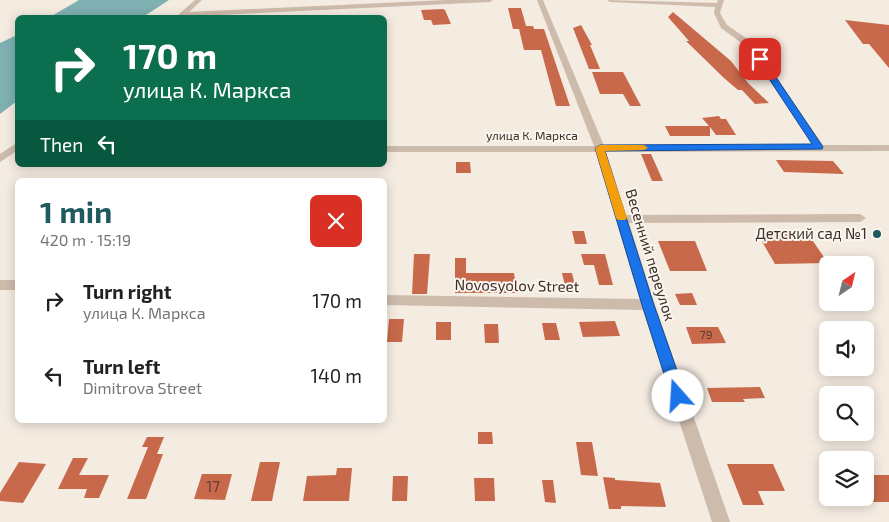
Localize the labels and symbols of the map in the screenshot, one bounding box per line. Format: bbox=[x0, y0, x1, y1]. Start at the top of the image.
pin bbox=[739, 38, 781, 80]
street label: улица К. Маркса bbox=[486, 128, 578, 143]
street label: Весенний переулок bbox=[621, 186, 680, 323]
place label: Детский сад №1 bbox=[755, 224, 867, 242]
marker: Детский сад №1 bbox=[871, 228, 883, 240]
north arrow bbox=[819, 256, 874, 311]
street label: Novosyolov Street bbox=[454, 275, 580, 295]
house number: 79 bbox=[699, 327, 713, 341]
position arrow bbox=[651, 369, 703, 421]
house number: 17 bbox=[206, 477, 220, 495]

